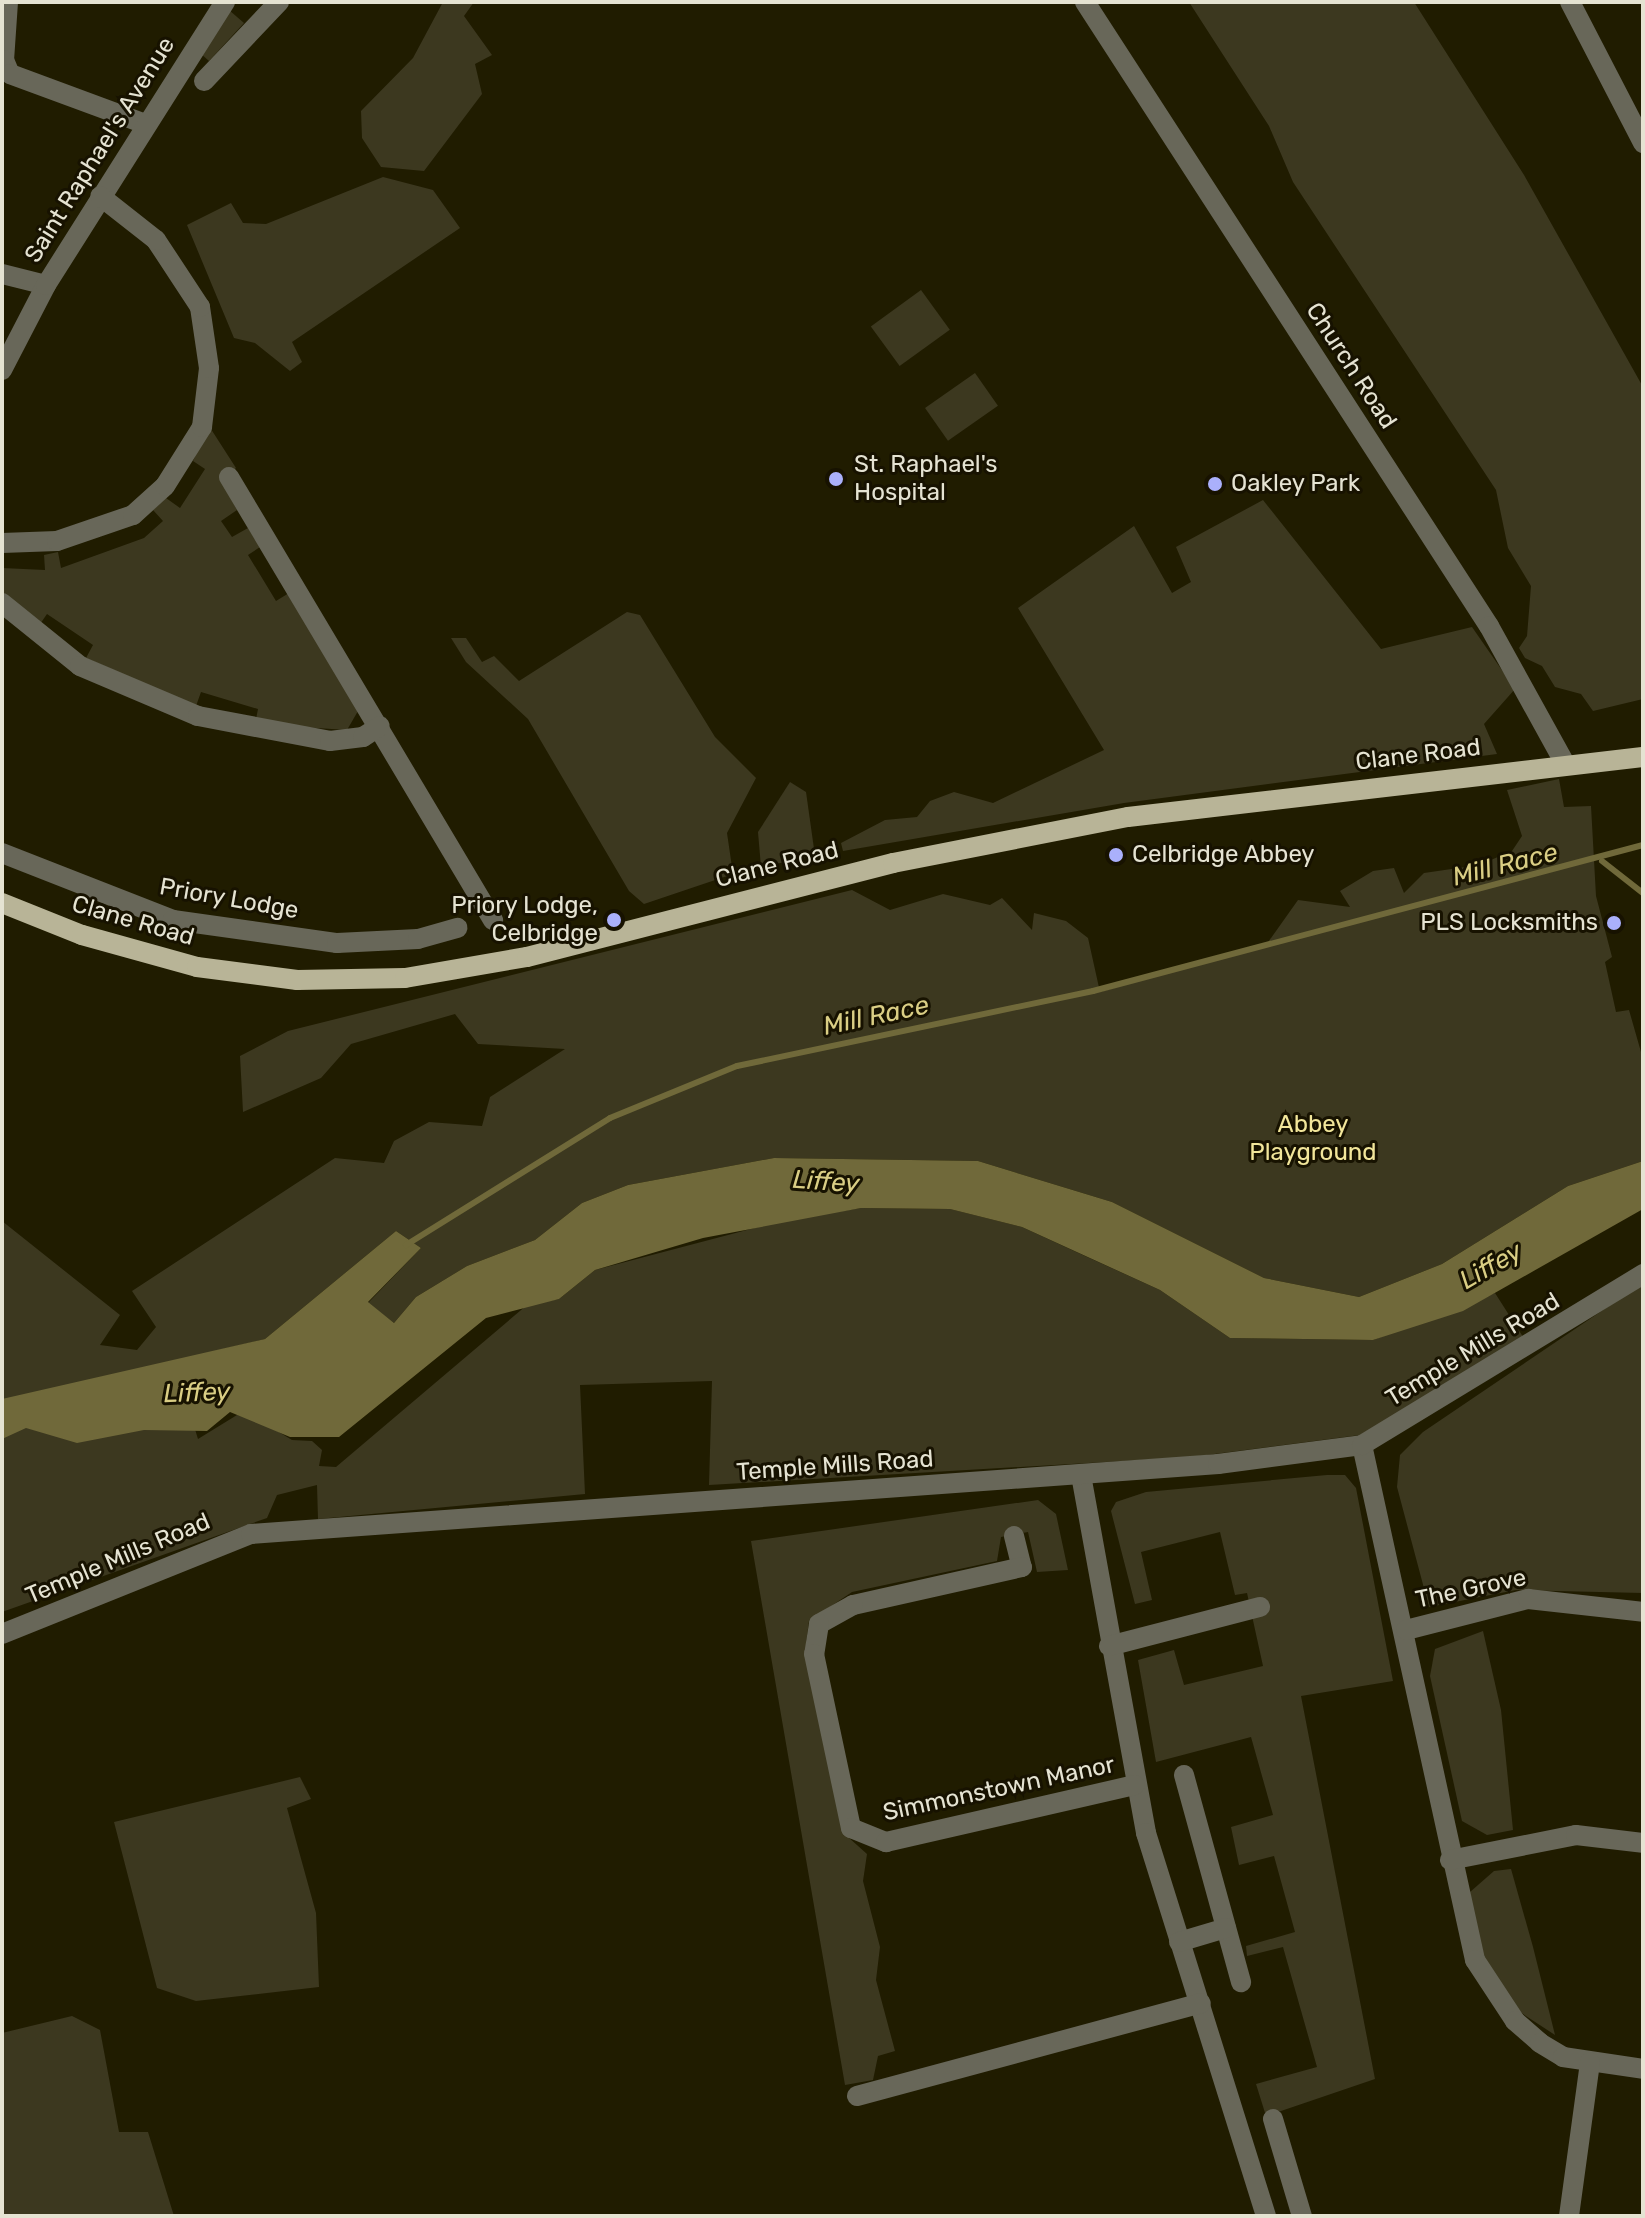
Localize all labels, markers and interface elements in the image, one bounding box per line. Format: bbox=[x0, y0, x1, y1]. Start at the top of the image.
street label: Saint Raphael's Avenue bbox=[19, 32, 181, 268]
street label: Church Road bbox=[1300, 298, 1402, 434]
place label: St. Raphael's Hospital bbox=[854, 451, 998, 507]
marker: St. Raphael's Hospital bbox=[825, 468, 847, 490]
place label: Oakley Park bbox=[1231, 470, 1361, 498]
marker: Oakley Park bbox=[1206, 475, 1224, 493]
street label: Clane Road bbox=[1354, 733, 1482, 777]
street label: Clane Road bbox=[712, 836, 842, 894]
water label: Mill Race bbox=[1449, 837, 1561, 893]
place label: Celbridge Abbey bbox=[1132, 841, 1315, 869]
marker: Celbridge Abbey bbox=[1107, 846, 1125, 864]
street label: Priory Lodge bbox=[157, 873, 301, 925]
street label: Clane Road bbox=[69, 890, 197, 952]
place label: Priory Lodge, Celbridge bbox=[451, 892, 598, 948]
place label: PLS Locksmiths bbox=[1420, 909, 1598, 937]
marker: Priory Lodge, Celbridge bbox=[605, 911, 623, 929]
marker: PLS Locksmiths bbox=[1605, 914, 1623, 932]
water label: Mill Race bbox=[820, 990, 932, 1042]
park label: Abbey Playground bbox=[1249, 1111, 1377, 1167]
water label: Liffey bbox=[792, 1164, 860, 1200]
water label: Liffey bbox=[1454, 1236, 1528, 1296]
street label: Temple Mills Road bbox=[1381, 1287, 1565, 1413]
water label: Liffey bbox=[163, 1376, 231, 1410]
street label: Temple Mills Road bbox=[736, 1445, 934, 1487]
street label: Temple Mills Road bbox=[22, 1507, 214, 1611]
street label: The Grove bbox=[1413, 1563, 1529, 1615]
street label: Simmonstown Manor bbox=[880, 1750, 1118, 1828]

